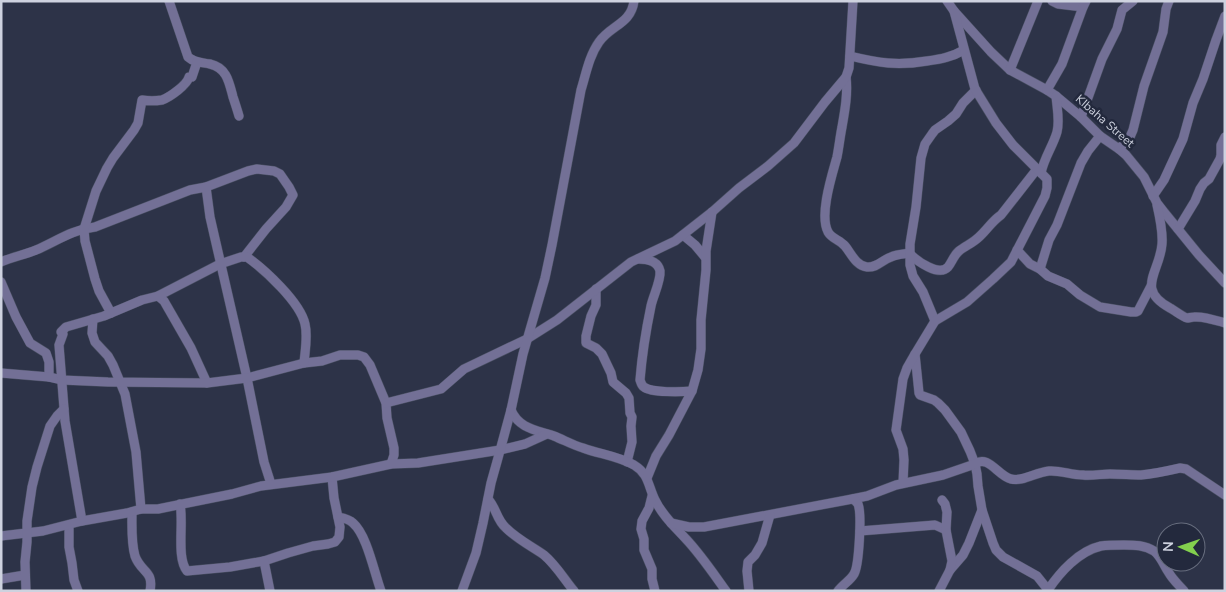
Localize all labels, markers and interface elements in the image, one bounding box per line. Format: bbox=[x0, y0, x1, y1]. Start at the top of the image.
street label: KIbaha Street bbox=[1072, 91, 1138, 151]
north arrow bbox=[1156, 522, 1206, 572]
text: N bbox=[1159, 541, 1178, 552]

